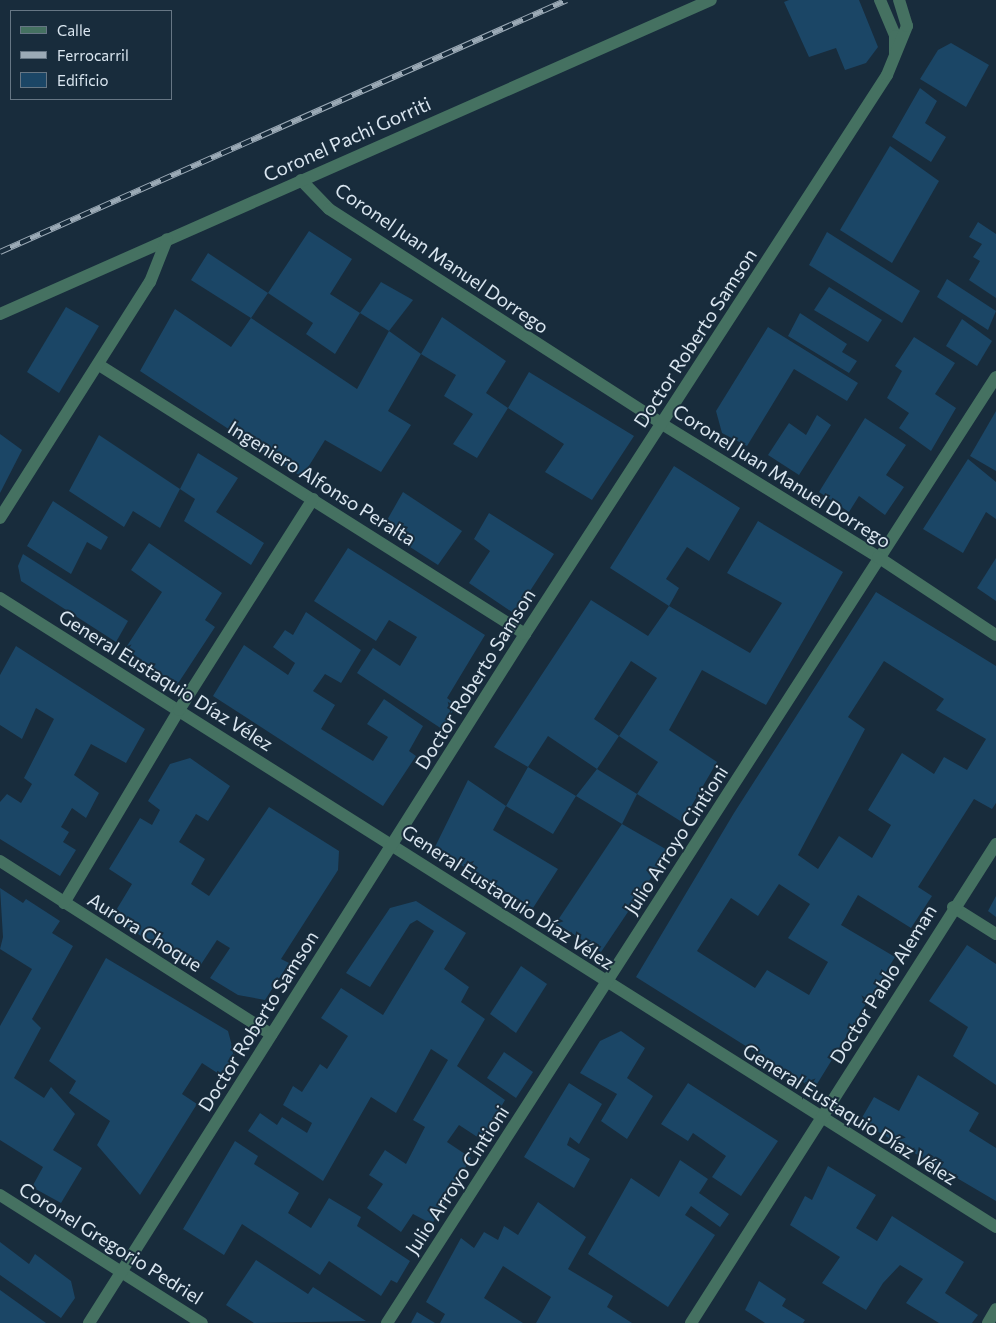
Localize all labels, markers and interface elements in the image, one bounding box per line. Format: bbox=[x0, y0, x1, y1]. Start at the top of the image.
legend bbox=[10, 10, 172, 100]
text: Calle bbox=[57, 21, 91, 39]
text: Ferrocarril bbox=[57, 46, 129, 64]
text: Edificio bbox=[57, 71, 108, 89]
street label: Coronel Pachi Gorriti bbox=[260, 92, 434, 186]
street label: Coronel Juan Manuel Dorrego bbox=[331, 178, 553, 338]
street label: Doctor Roberto Samson bbox=[629, 244, 761, 432]
street label: Coronel Juan Manuel Dorrego bbox=[669, 399, 895, 553]
street label: Ingeniero Alfonso Peralta bbox=[224, 416, 420, 550]
street label: Doctor Roberto Samson bbox=[410, 585, 540, 773]
street label: General Eustaquio Díaz Vélez bbox=[55, 605, 277, 755]
street label: Julio Arroyo Cintioni bbox=[619, 761, 733, 919]
street label: General Eustaquio Díaz Vélez bbox=[398, 820, 618, 974]
street label: Aurora Choque bbox=[84, 888, 206, 976]
street label: Doctor Pablo Aleman bbox=[825, 900, 941, 1068]
street label: Doctor Roberto Samson bbox=[193, 927, 323, 1115]
street label: General Eustaquio Díaz Vélez bbox=[739, 1039, 961, 1189]
street label: Julio Arroyo Cintioni bbox=[400, 1101, 514, 1259]
street label: Coronel Gregorio Pedriel bbox=[15, 1177, 207, 1309]

